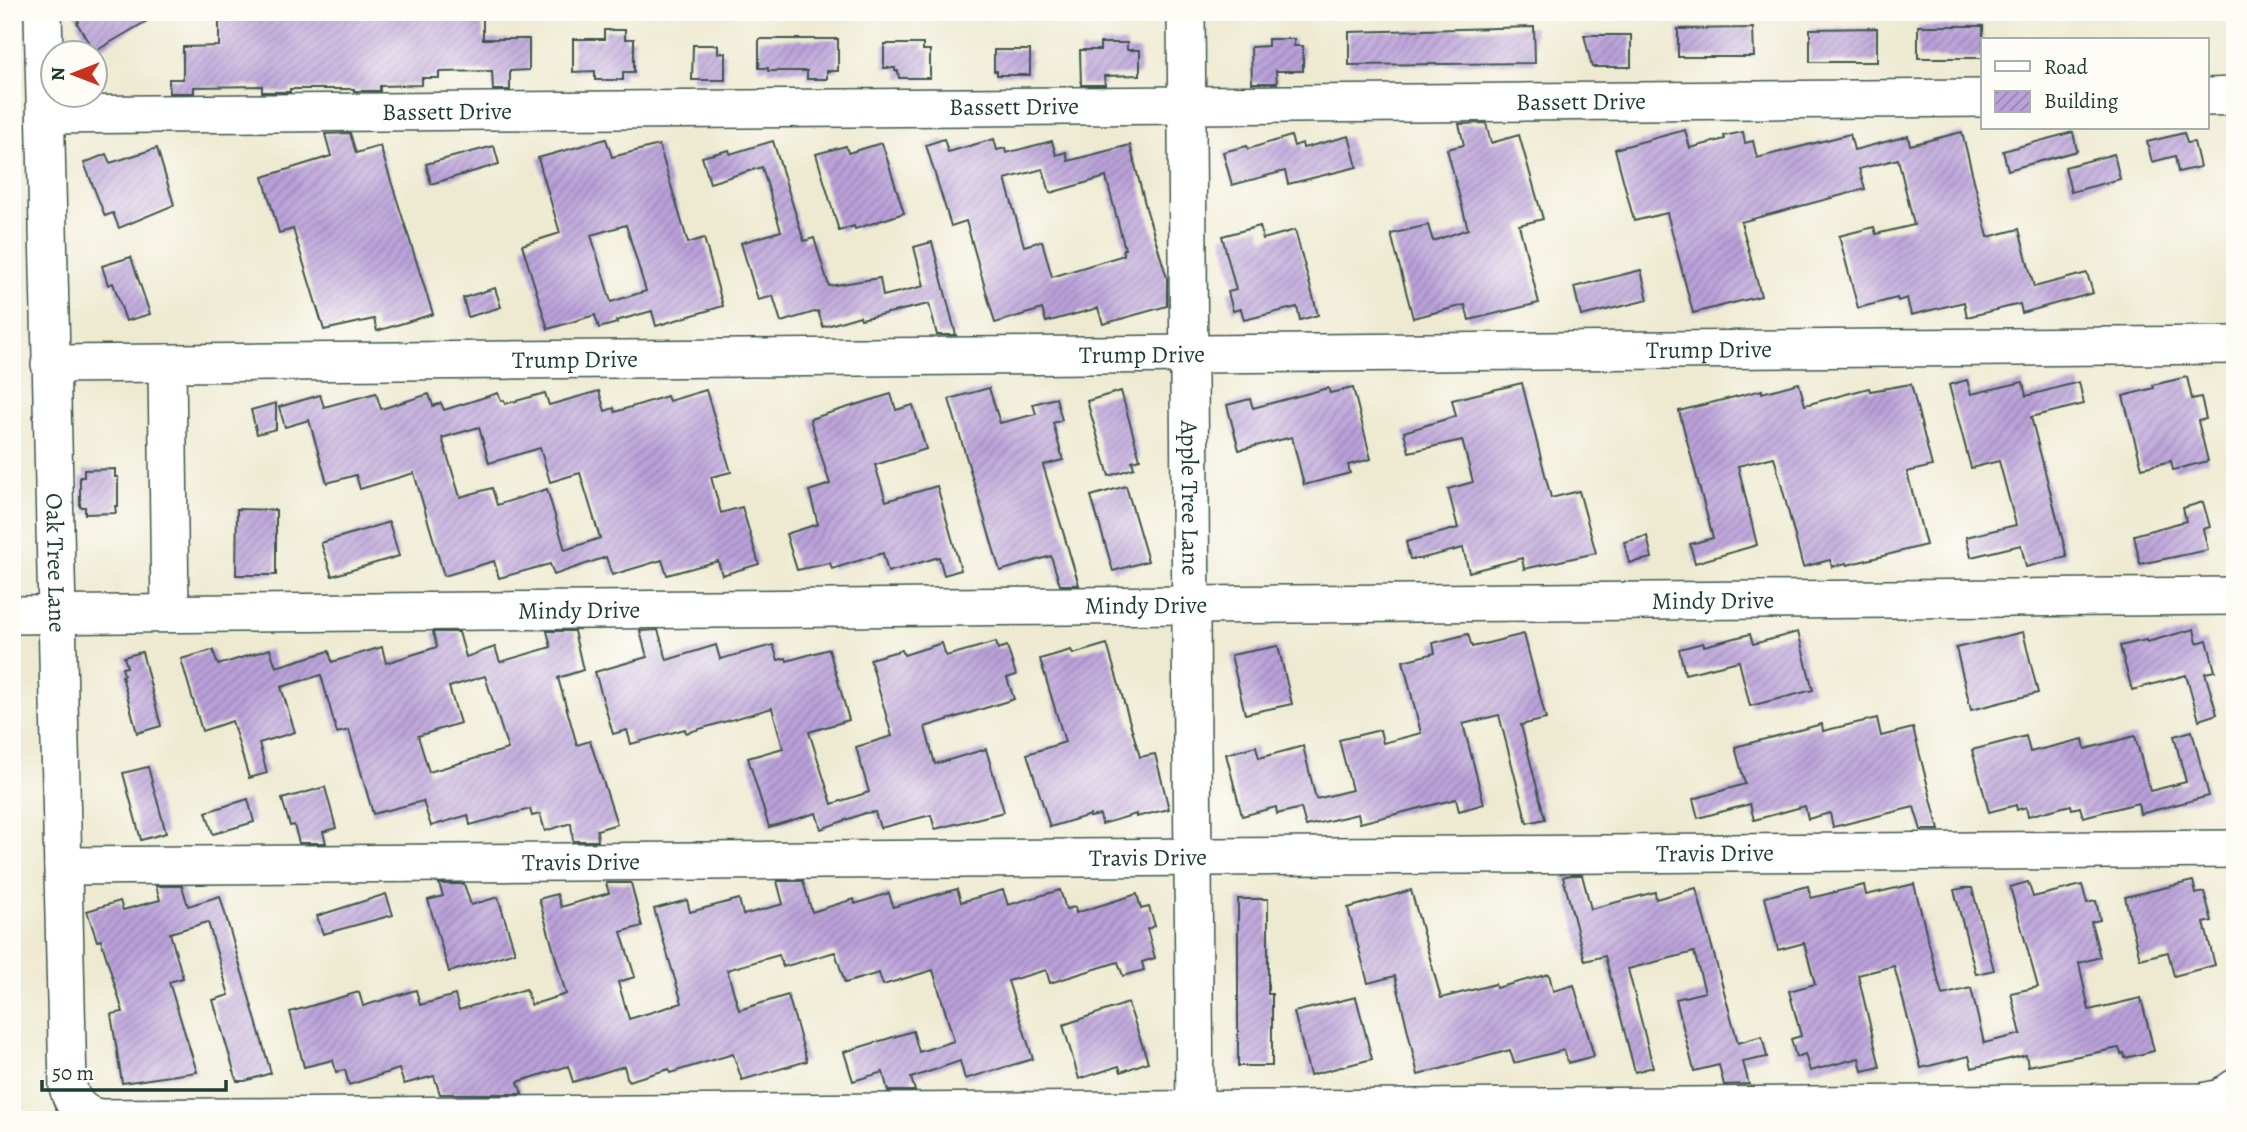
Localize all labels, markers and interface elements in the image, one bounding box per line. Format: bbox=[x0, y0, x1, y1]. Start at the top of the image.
north arrow bbox=[38, 38, 108, 108]
legend bbox=[1981, 38, 2208, 130]
text: Road bbox=[2044, 53, 2088, 81]
text: N bbox=[45, 67, 71, 81]
street label: Bassett Drive bbox=[1516, 85, 1646, 118]
text: Building bbox=[2044, 87, 2119, 115]
street label: Bassett Drive bbox=[949, 90, 1079, 123]
street label: Bassett Drive bbox=[382, 95, 512, 128]
street label: Trump Drive bbox=[1646, 333, 1772, 366]
street label: Trump Drive bbox=[1079, 338, 1205, 371]
street label: Trump Drive bbox=[512, 343, 638, 376]
street label: Apple Tree Lane bbox=[1173, 419, 1207, 576]
street label: Oak Tree Lane bbox=[38, 493, 73, 633]
street label: Mindy Drive bbox=[1652, 584, 1774, 617]
street label: Mindy Drive bbox=[1085, 589, 1207, 622]
street label: Mindy Drive bbox=[518, 594, 640, 627]
street label: Travis Drive bbox=[1656, 837, 1774, 870]
street label: Travis Drive bbox=[1089, 841, 1207, 874]
street label: Travis Drive bbox=[522, 845, 640, 878]
scale bar bbox=[42, 1048, 226, 1092]
text: 50 m bbox=[52, 1059, 94, 1087]

